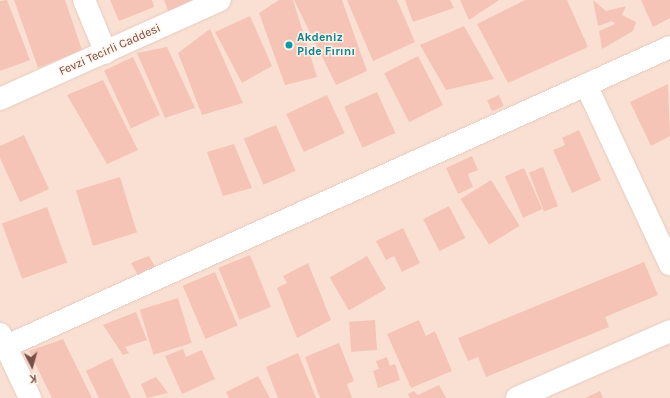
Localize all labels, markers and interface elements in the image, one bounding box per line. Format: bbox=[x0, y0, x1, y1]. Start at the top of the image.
street label: Fevzi Tecirli Caddesi bbox=[57, 21, 163, 79]
place label: Akdeniz Pide Fırını bbox=[297, 31, 355, 59]
marker: Akdeniz Pide Fırını bbox=[284, 40, 294, 50]
north arrow bbox=[12, 346, 52, 386]
text: K bbox=[29, 372, 38, 385]

